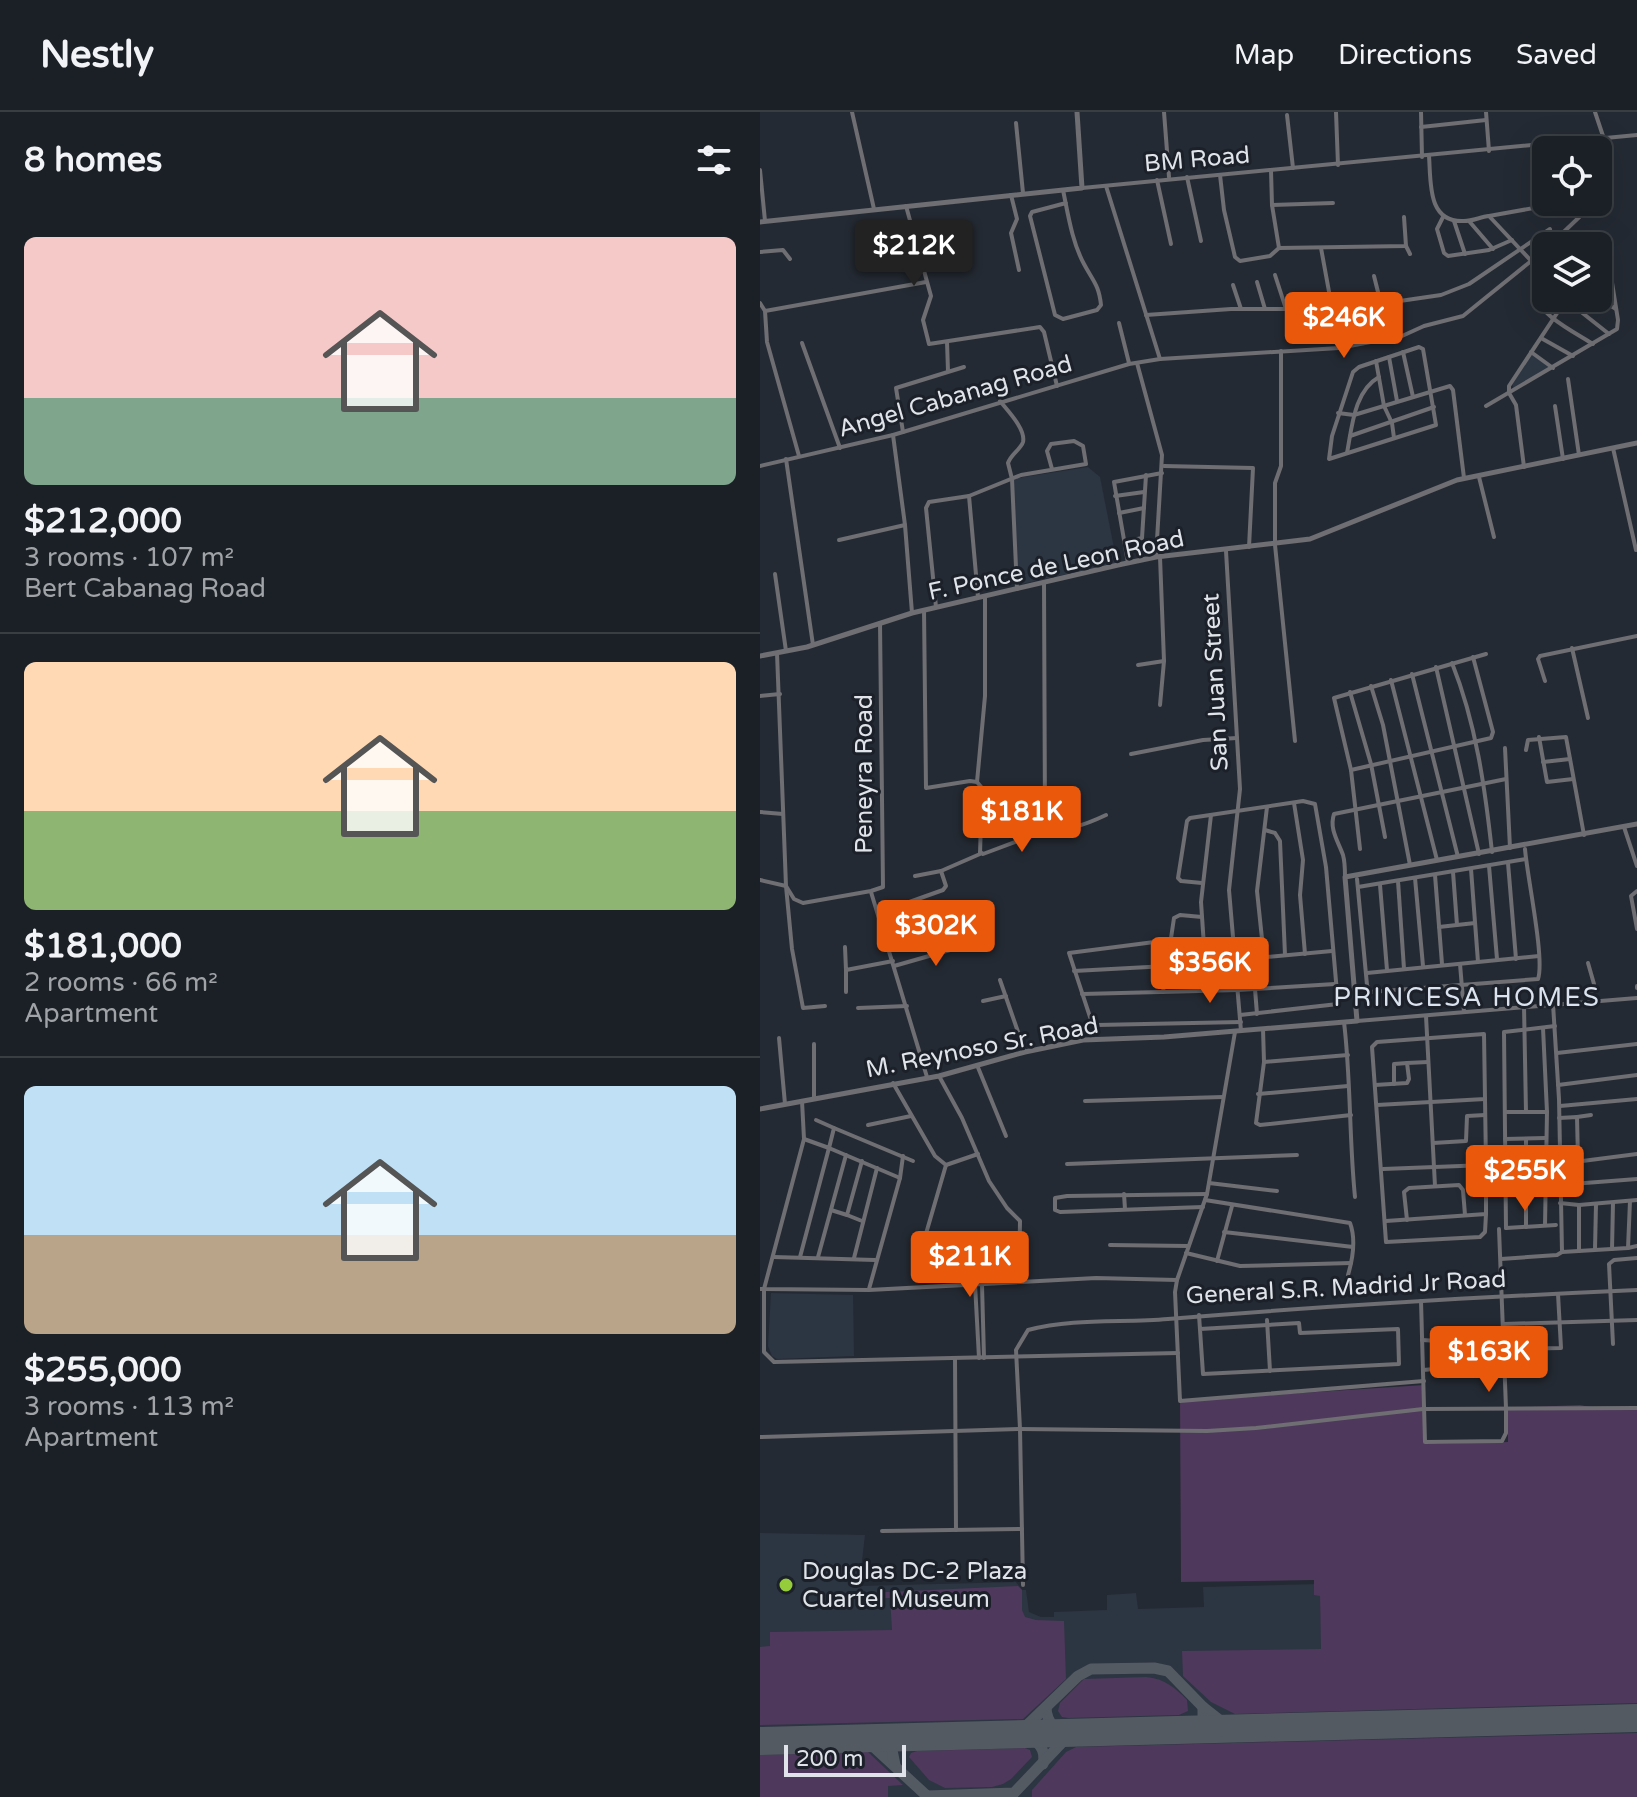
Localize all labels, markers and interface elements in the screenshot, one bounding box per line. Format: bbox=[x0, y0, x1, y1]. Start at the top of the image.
text: Nestly bbox=[40, 32, 154, 78]
text: Map bbox=[1234, 38, 1294, 72]
text: Directions bbox=[1338, 38, 1472, 72]
text: Saved bbox=[1516, 38, 1597, 72]
map controls bbox=[1532, 136, 1612, 312]
button: locate bbox=[1532, 136, 1612, 216]
icon: filters bbox=[692, 138, 736, 182]
text: 8 homes bbox=[24, 140, 162, 181]
street label: BM Road bbox=[1143, 140, 1251, 179]
pin: $212K bbox=[858, 220, 970, 288]
text: $212K bbox=[873, 230, 955, 261]
button: layers bbox=[1532, 232, 1612, 312]
icon: home bbox=[308, 289, 452, 433]
pin: $246K bbox=[1288, 292, 1400, 360]
text: $246K bbox=[1303, 302, 1385, 333]
street label: Angel Cabanag Road bbox=[835, 349, 1075, 444]
text: $212,000 bbox=[24, 501, 182, 542]
street label: F. Ponce de Leon Road bbox=[925, 524, 1187, 607]
text: 3 rooms · 107 m² bbox=[24, 542, 234, 573]
text: Bert Cabanag Road bbox=[24, 573, 266, 604]
street label: San Juan Street bbox=[1196, 592, 1235, 772]
street label: Peneyra Road bbox=[850, 694, 879, 854]
icon: home bbox=[308, 714, 452, 858]
pin: $181K bbox=[966, 786, 1078, 854]
text: $181K bbox=[981, 796, 1063, 827]
pin: $302K bbox=[880, 900, 992, 968]
text: $302K bbox=[895, 910, 977, 941]
text: $181,000 bbox=[24, 926, 182, 967]
pin: $356K bbox=[1154, 937, 1266, 1005]
text: $356K bbox=[1169, 947, 1251, 978]
text: 2 rooms · 66 m² bbox=[24, 967, 218, 998]
district label: PRINCESA HOMES bbox=[1333, 982, 1601, 1013]
text: Apartment bbox=[24, 998, 158, 1029]
street label: M. Reynoso Sr. Road bbox=[863, 1011, 1101, 1084]
icon: home bbox=[308, 1138, 452, 1282]
pin: $255K bbox=[1469, 1145, 1581, 1213]
text: $255K bbox=[1484, 1155, 1566, 1186]
pin: $211K bbox=[914, 1231, 1026, 1299]
text: $211K bbox=[929, 1241, 1011, 1272]
street label: General S.R. Madrid Jr Road bbox=[1185, 1265, 1507, 1310]
pin: $163K bbox=[1433, 1326, 1545, 1394]
text: $163K bbox=[1448, 1336, 1530, 1367]
text: $255,000 bbox=[24, 1350, 182, 1391]
text: 3 rooms · 113 m² bbox=[24, 1391, 234, 1422]
text: Apartment bbox=[24, 1422, 158, 1453]
place label: Douglas DC-2 Plaza Cuartel Museum bbox=[802, 1557, 1027, 1614]
marker: Douglas DC-2 Plaza Cuartel Museum bbox=[777, 1576, 795, 1594]
scale bar bbox=[784, 1741, 906, 1777]
text: 200 m bbox=[796, 1746, 863, 1772]

